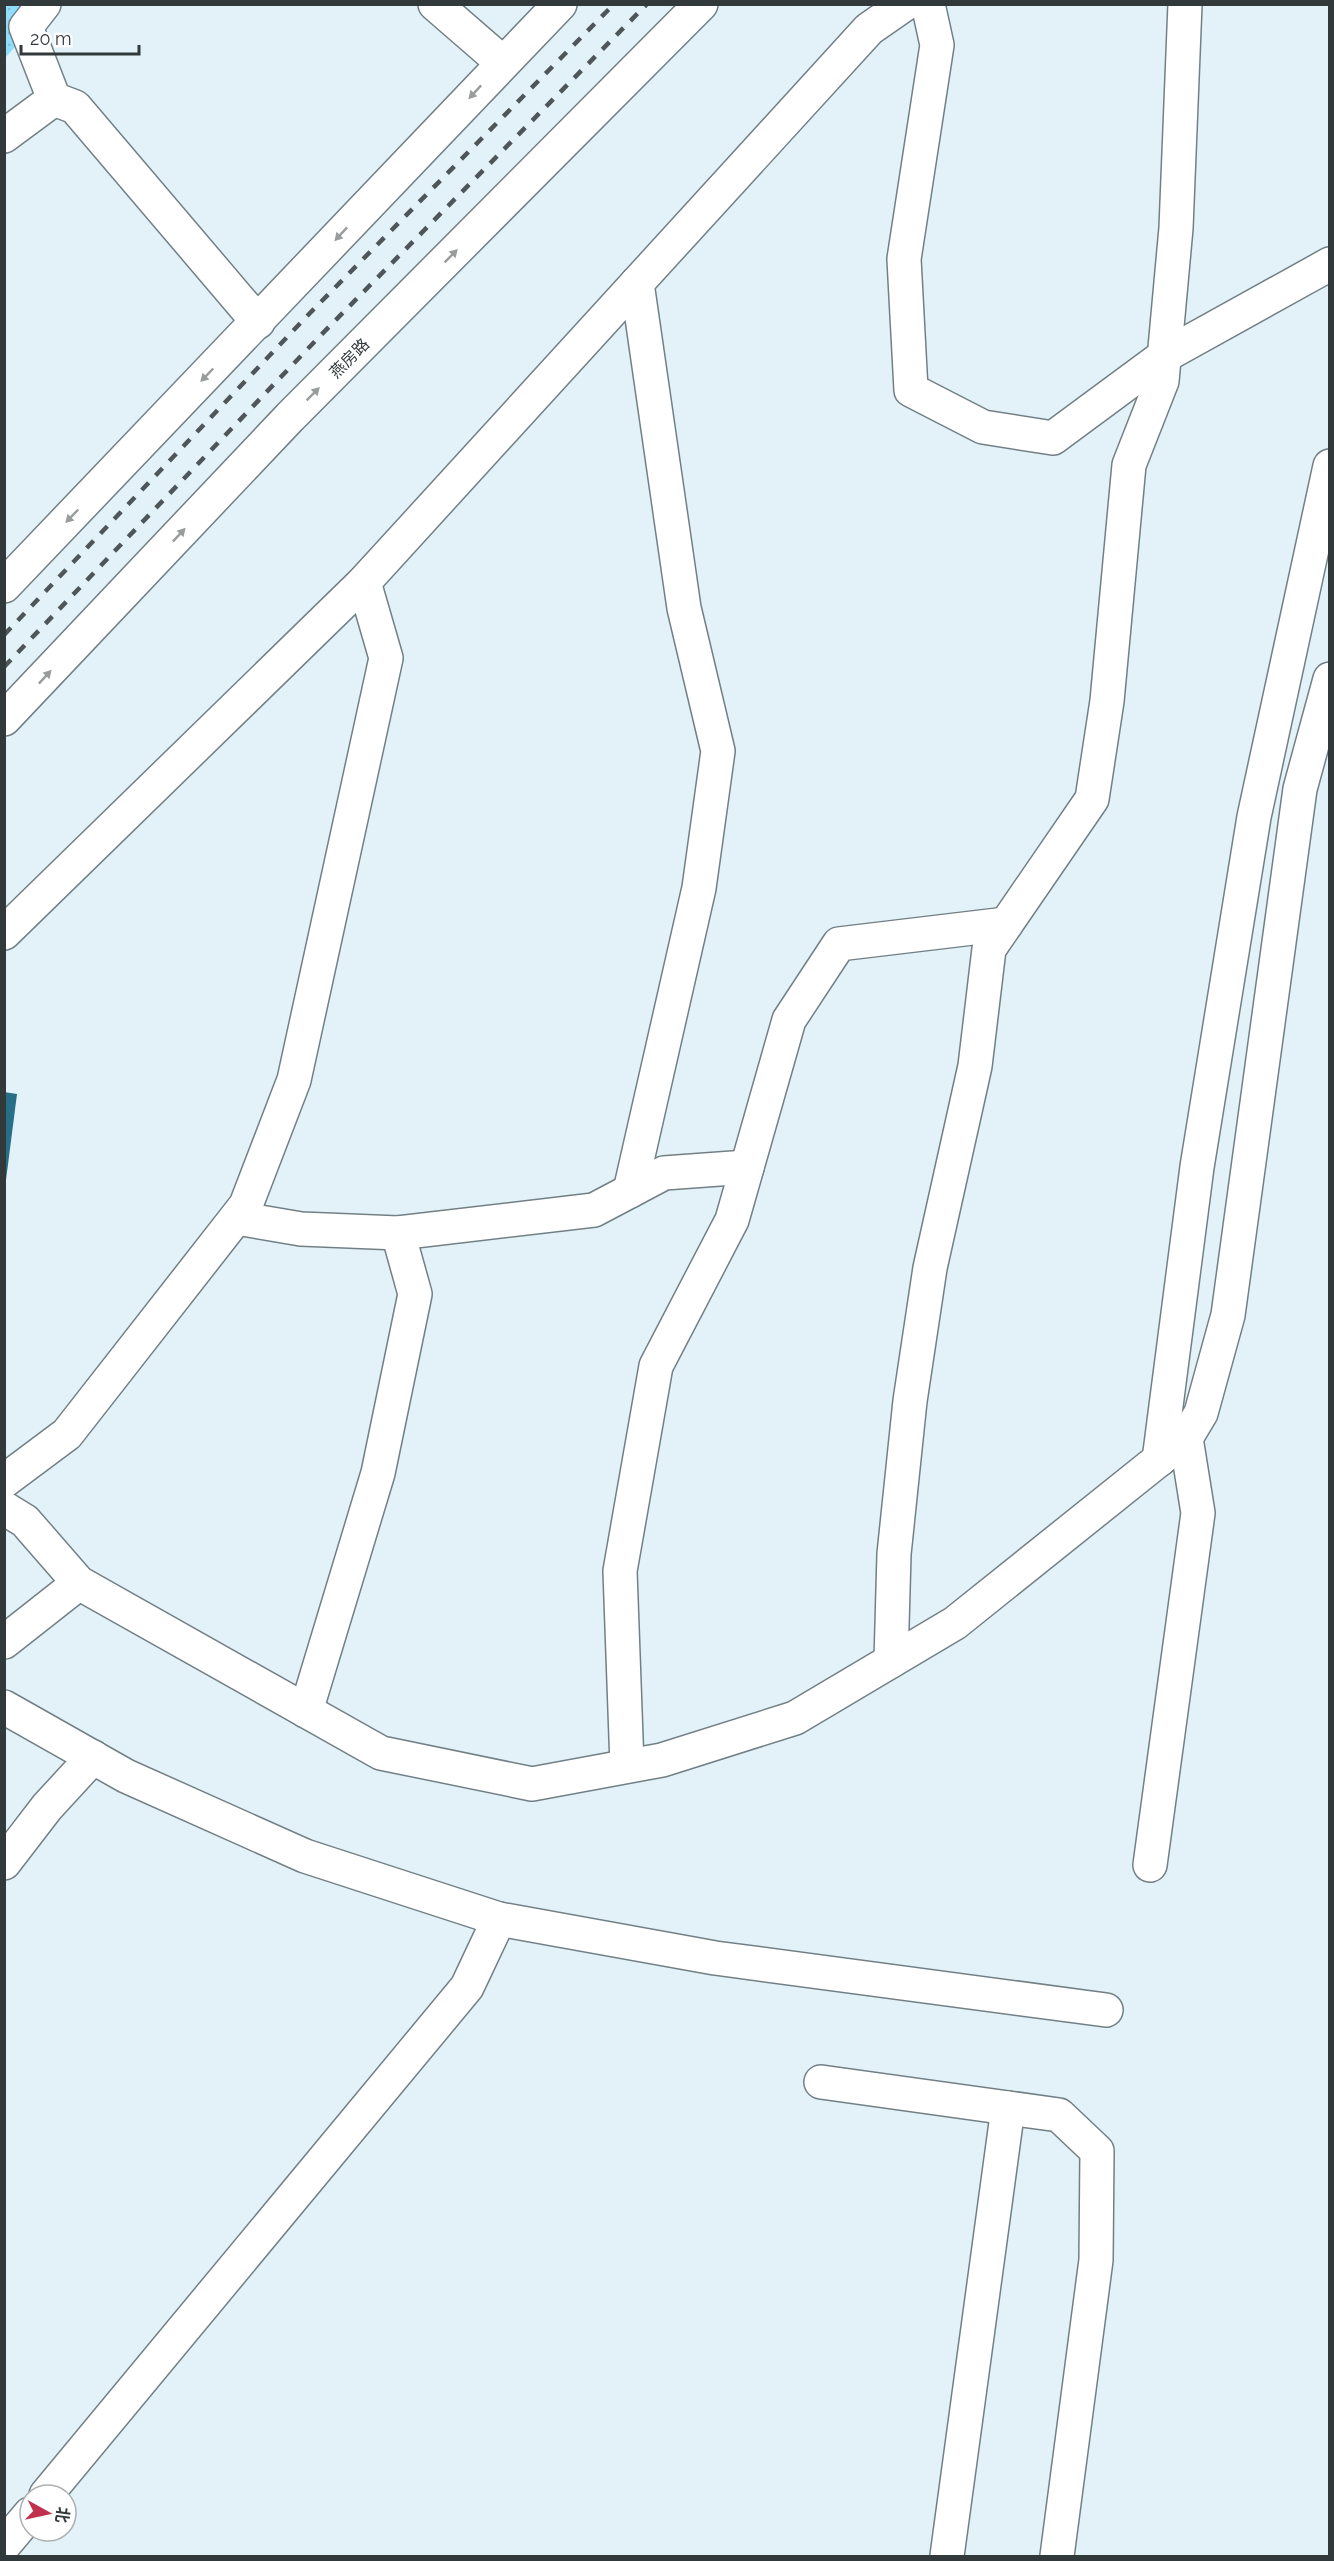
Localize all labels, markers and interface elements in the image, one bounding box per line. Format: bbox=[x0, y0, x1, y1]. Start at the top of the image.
scale bar bbox=[21, 18, 140, 56]
text: 20 m bbox=[30, 28, 72, 49]
one-way arrow bbox=[469, 85, 483, 99]
one-way arrow bbox=[335, 226, 349, 240]
one-way arrow bbox=[443, 249, 457, 263]
street label: 燕房路 bbox=[326, 335, 373, 382]
one-way arrow bbox=[200, 367, 214, 382]
one-way arrow bbox=[306, 386, 320, 401]
one-way arrow bbox=[65, 508, 79, 523]
one-way arrow bbox=[171, 528, 185, 542]
one-way arrow bbox=[37, 670, 51, 684]
north arrow bbox=[18, 2483, 78, 2543]
text: 北 bbox=[52, 2506, 73, 2524]

